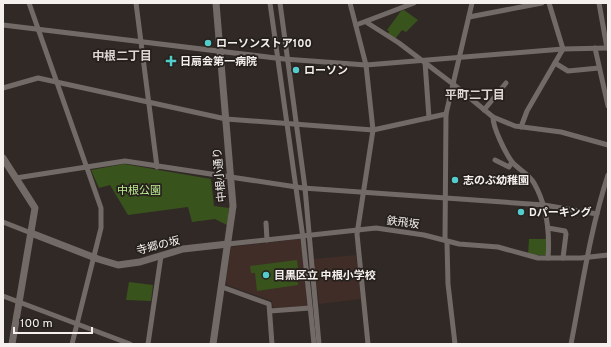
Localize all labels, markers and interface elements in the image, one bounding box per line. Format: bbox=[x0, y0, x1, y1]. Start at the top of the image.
place label: ローソンストア100 bbox=[216, 37, 312, 51]
marker: ローソンストア100 bbox=[203, 38, 213, 48]
district label: 中根二丁目 bbox=[92, 49, 152, 65]
marker: 日扇会第一病院 bbox=[165, 55, 177, 67]
place label: 日扇会第一病院 bbox=[180, 55, 257, 69]
place label: ローソン bbox=[304, 64, 348, 78]
marker: ローソン bbox=[291, 65, 301, 75]
district label: 平町二丁目 bbox=[445, 88, 505, 104]
street label: 中根小通り bbox=[211, 147, 229, 203]
place label: 志のぶ幼稚園 bbox=[463, 174, 529, 188]
marker: 志のぶ幼稚園 bbox=[450, 175, 460, 185]
park label: 中根公園 bbox=[117, 184, 161, 198]
place label: Dパーキング bbox=[529, 206, 591, 220]
marker: Dパーキング bbox=[516, 207, 526, 217]
street label: 鉄飛坂 bbox=[386, 214, 420, 232]
street label: 寺郷の坂 bbox=[135, 234, 181, 258]
place label: 目黒区立 中根小学校 bbox=[274, 269, 376, 283]
marker: 目黒区立 中根小学校 bbox=[261, 270, 271, 280]
scale bar bbox=[14, 309, 92, 335]
text: 100 m bbox=[20, 316, 53, 332]

